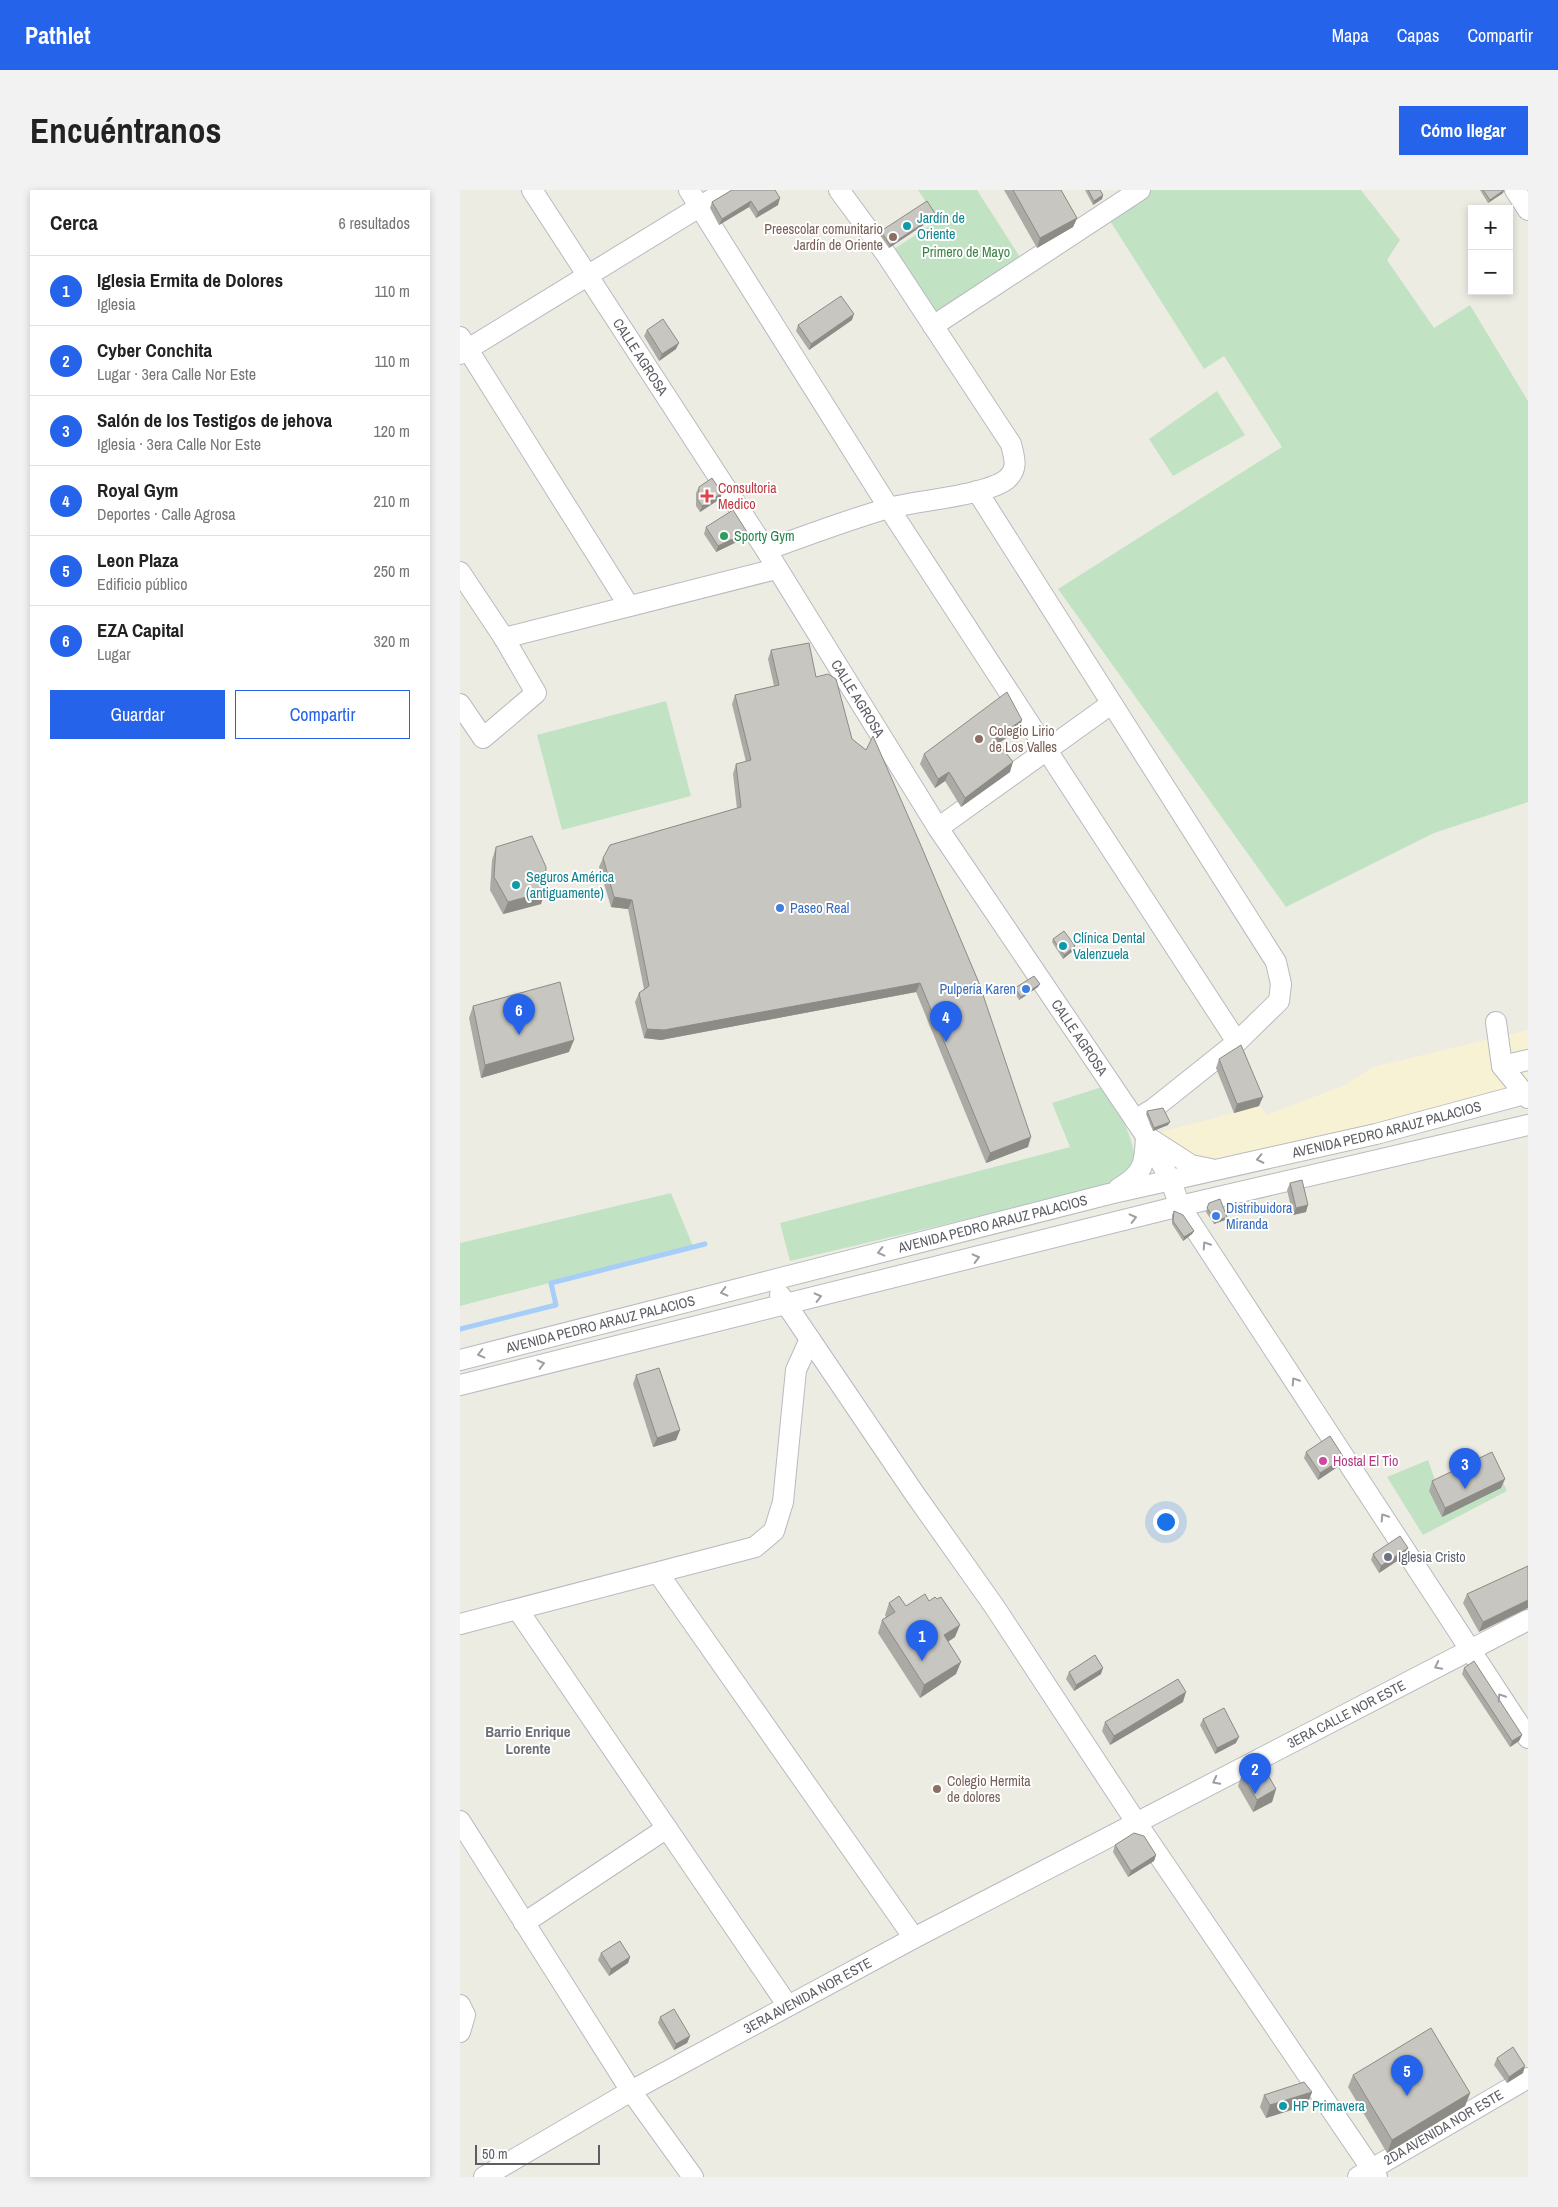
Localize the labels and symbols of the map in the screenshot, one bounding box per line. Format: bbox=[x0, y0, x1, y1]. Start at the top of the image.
place label: Jardín de Oriente bbox=[917, 209, 965, 243]
place label: Preescolar comunitario Jardín de Oriente bbox=[764, 220, 883, 254]
marker: Jardín de Oriente bbox=[901, 220, 913, 232]
marker: Preescolar comunitario Jardín de Oriente bbox=[887, 231, 899, 243]
park label: Primero de Mayo bbox=[922, 243, 1010, 261]
street label: CALLE AGROSA bbox=[609, 315, 672, 399]
place label: Consultoria Medico bbox=[718, 479, 777, 513]
marker: Consultoria Medico bbox=[700, 489, 714, 503]
place label: Sporty Gym bbox=[734, 527, 795, 545]
marker: Sporty Gym bbox=[718, 530, 730, 542]
street label: CALLE AGROSA bbox=[827, 656, 889, 741]
place label: Colegio Lirio de Los Valles bbox=[989, 722, 1057, 756]
marker: Colegio Lirio de Los Valles bbox=[973, 733, 985, 745]
place label: Seguros América (antiguamente) bbox=[526, 868, 615, 902]
marker: Seguros América (antiguamente) bbox=[510, 879, 522, 891]
place label: Paseo Real bbox=[790, 899, 849, 917]
marker: Paseo Real bbox=[774, 902, 786, 914]
place label: Clínica Dental Valenzuela bbox=[1073, 929, 1145, 963]
marker: Clínica Dental Valenzuela bbox=[1057, 940, 1069, 952]
place label: Pulpería Karen bbox=[939, 980, 1016, 998]
marker: Pulpería Karen bbox=[1020, 983, 1032, 995]
pin: 6 bbox=[503, 994, 535, 1035]
street label: CALLE AGROSA bbox=[1047, 996, 1112, 1079]
pin: 4 bbox=[930, 1001, 962, 1042]
street label: AVENIDA PEDRO ARAUZ PALACIOS bbox=[1289, 1097, 1484, 1162]
one-way arrow bbox=[1255, 1153, 1264, 1164]
street label: AVENIDA PEDRO ARAUZ PALACIOS bbox=[895, 1191, 1090, 1257]
place label: Distribuidora Miranda bbox=[1226, 1199, 1293, 1233]
marker: Distribuidora Miranda bbox=[1210, 1210, 1222, 1222]
one-way arrow bbox=[1129, 1213, 1138, 1224]
one-way arrow bbox=[1203, 1242, 1212, 1251]
one-way arrow bbox=[877, 1246, 885, 1256]
one-way arrow bbox=[971, 1253, 979, 1263]
one-way arrow bbox=[719, 1286, 728, 1297]
street label: AVENIDA PEDRO ARAUZ PALACIOS bbox=[503, 1291, 697, 1357]
one-way arrow bbox=[814, 1292, 823, 1303]
one-way arrow bbox=[477, 1348, 486, 1359]
one-way arrow bbox=[537, 1359, 546, 1370]
one-way arrow bbox=[1292, 1378, 1301, 1387]
pin: 3 bbox=[1449, 1448, 1481, 1489]
place label: Hostal El Tio bbox=[1333, 1452, 1398, 1470]
marker: Hostal El Tio bbox=[1317, 1455, 1329, 1467]
your location bbox=[1153, 1509, 1179, 1535]
one-way arrow bbox=[1381, 1514, 1390, 1523]
place label: Iglesia Cristo bbox=[1398, 1548, 1466, 1566]
marker: Iglesia Cristo bbox=[1382, 1551, 1394, 1563]
pin: 1 bbox=[906, 1620, 938, 1661]
one-way arrow bbox=[1434, 1660, 1443, 1670]
street label: 3ERA CALLE NOR ESTE bbox=[1284, 1676, 1409, 1752]
one-way arrow bbox=[1498, 1694, 1508, 1703]
district label: Barrio Enrique Lorente bbox=[485, 1721, 571, 1759]
pin: 2 bbox=[1239, 1753, 1271, 1794]
place label: Colegio Hermita de dolores bbox=[947, 1772, 1031, 1806]
one-way arrow bbox=[1212, 1775, 1221, 1785]
marker: Colegio Hermita de dolores bbox=[931, 1783, 943, 1795]
street label: 3ERA AVENIDA NOR ESTE bbox=[740, 1954, 875, 2037]
pin: 5 bbox=[1391, 2055, 1423, 2096]
street label: 2DA AVENIDA NOR ESTE bbox=[1381, 2085, 1507, 2169]
place label: HP Primavera bbox=[1293, 2097, 1366, 2115]
marker: HP Primavera bbox=[1277, 2100, 1289, 2112]
scale bar bbox=[475, 2142, 600, 2165]

